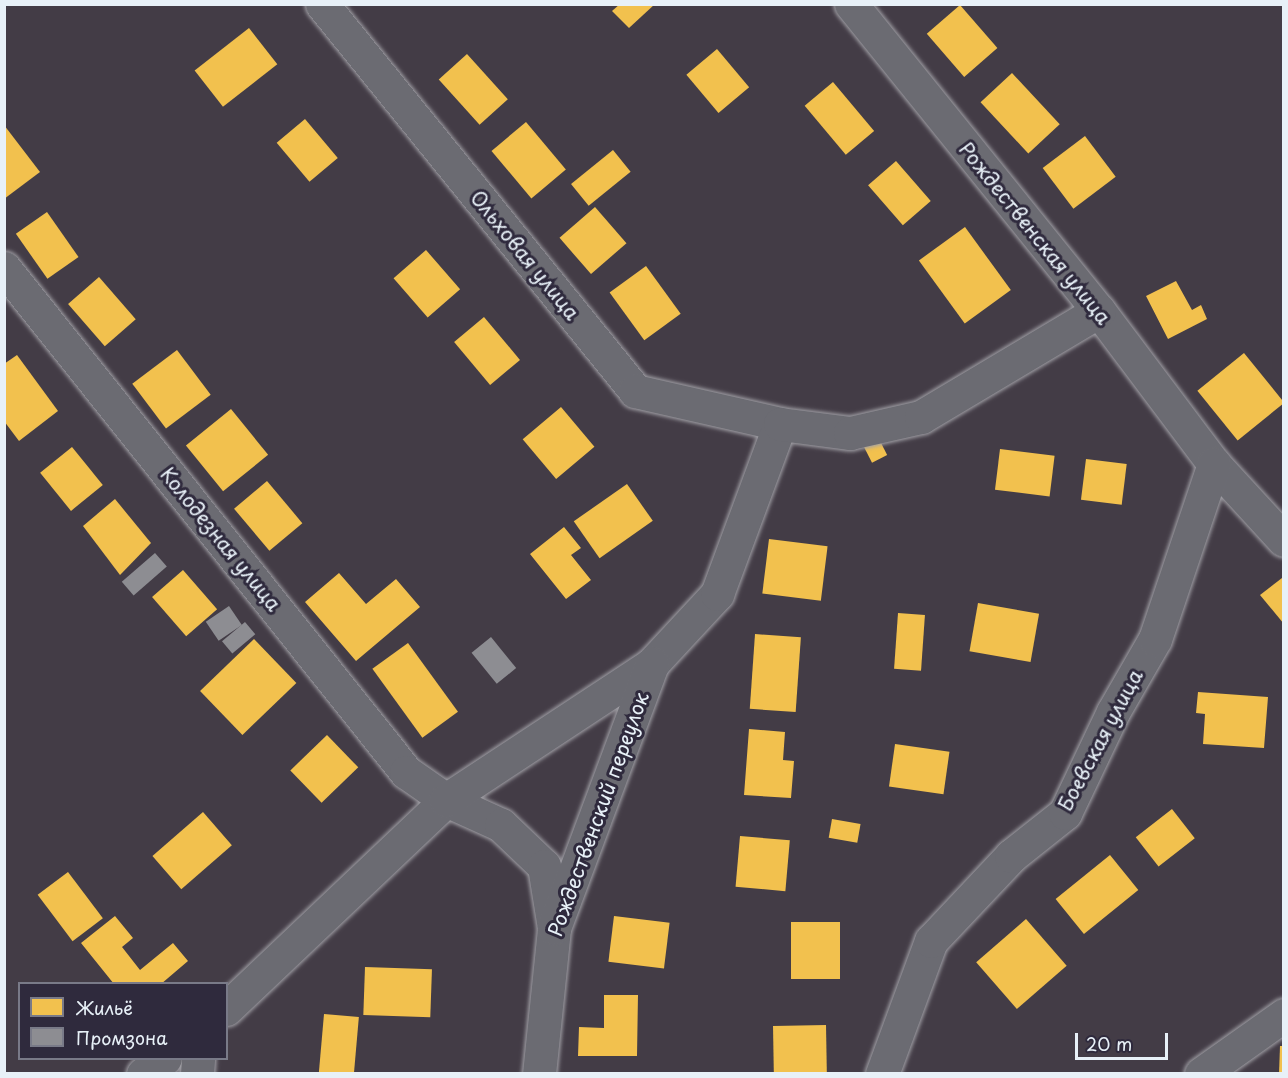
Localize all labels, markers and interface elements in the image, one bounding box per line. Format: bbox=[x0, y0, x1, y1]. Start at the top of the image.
street label: Рождественская улица bbox=[954, 137, 1116, 329]
street label: Ольховая улица bbox=[465, 185, 585, 325]
street label: Колодезная улица bbox=[155, 462, 287, 616]
street label: Боевская улица bbox=[1052, 665, 1148, 815]
street label: Рождественский переулок bbox=[543, 689, 653, 939]
legend bbox=[18, 982, 228, 1060]
text: Жильё bbox=[76, 994, 133, 1021]
scale bar bbox=[1078, 1021, 1171, 1059]
text: Промзона bbox=[76, 1024, 167, 1051]
text: 20 m bbox=[1086, 1030, 1132, 1057]

